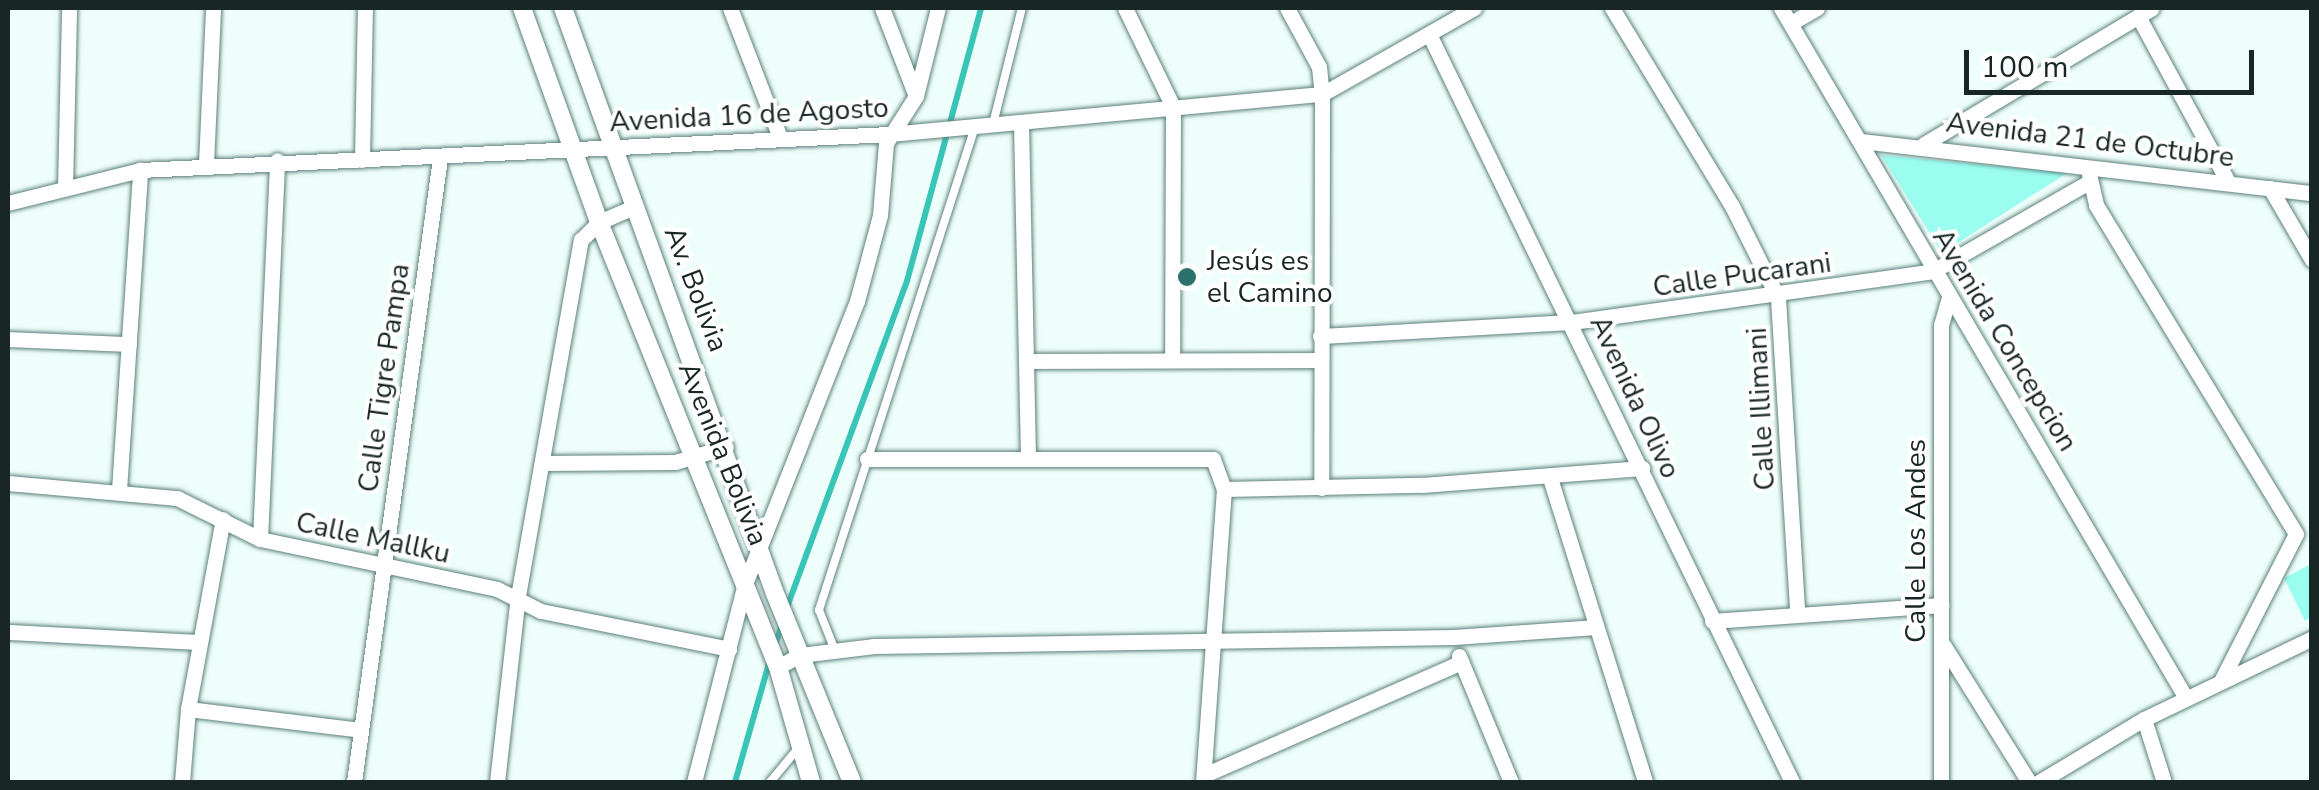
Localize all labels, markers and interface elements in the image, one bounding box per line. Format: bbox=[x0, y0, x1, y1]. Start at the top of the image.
scale bar bbox=[1969, 30, 2259, 92]
text: 100 m bbox=[1981, 47, 2068, 88]
street label: Avenida 16 de Agosto bbox=[609, 91, 889, 139]
street label: Avenida 21 de Octubre bbox=[1944, 106, 2236, 174]
street label: Av. Bolivia bbox=[657, 222, 735, 356]
street label: Avenida Concepcion bbox=[1925, 223, 2085, 457]
place label: Jesús es el Camino bbox=[1207, 244, 1333, 310]
street label: Calle Pucarani bbox=[1651, 246, 1833, 304]
street label: Calle Tigre Pampa bbox=[351, 262, 417, 494]
marker: Jesús es el Camino bbox=[1176, 266, 1198, 288]
street label: Avenida Olivo bbox=[1583, 310, 1687, 484]
street label: Calle Illimani bbox=[1740, 327, 1782, 491]
street label: Avenida Bolivia bbox=[671, 358, 775, 550]
street label: Calle Los Andes bbox=[1899, 439, 1933, 643]
street label: Calle Mallku bbox=[293, 505, 453, 571]

